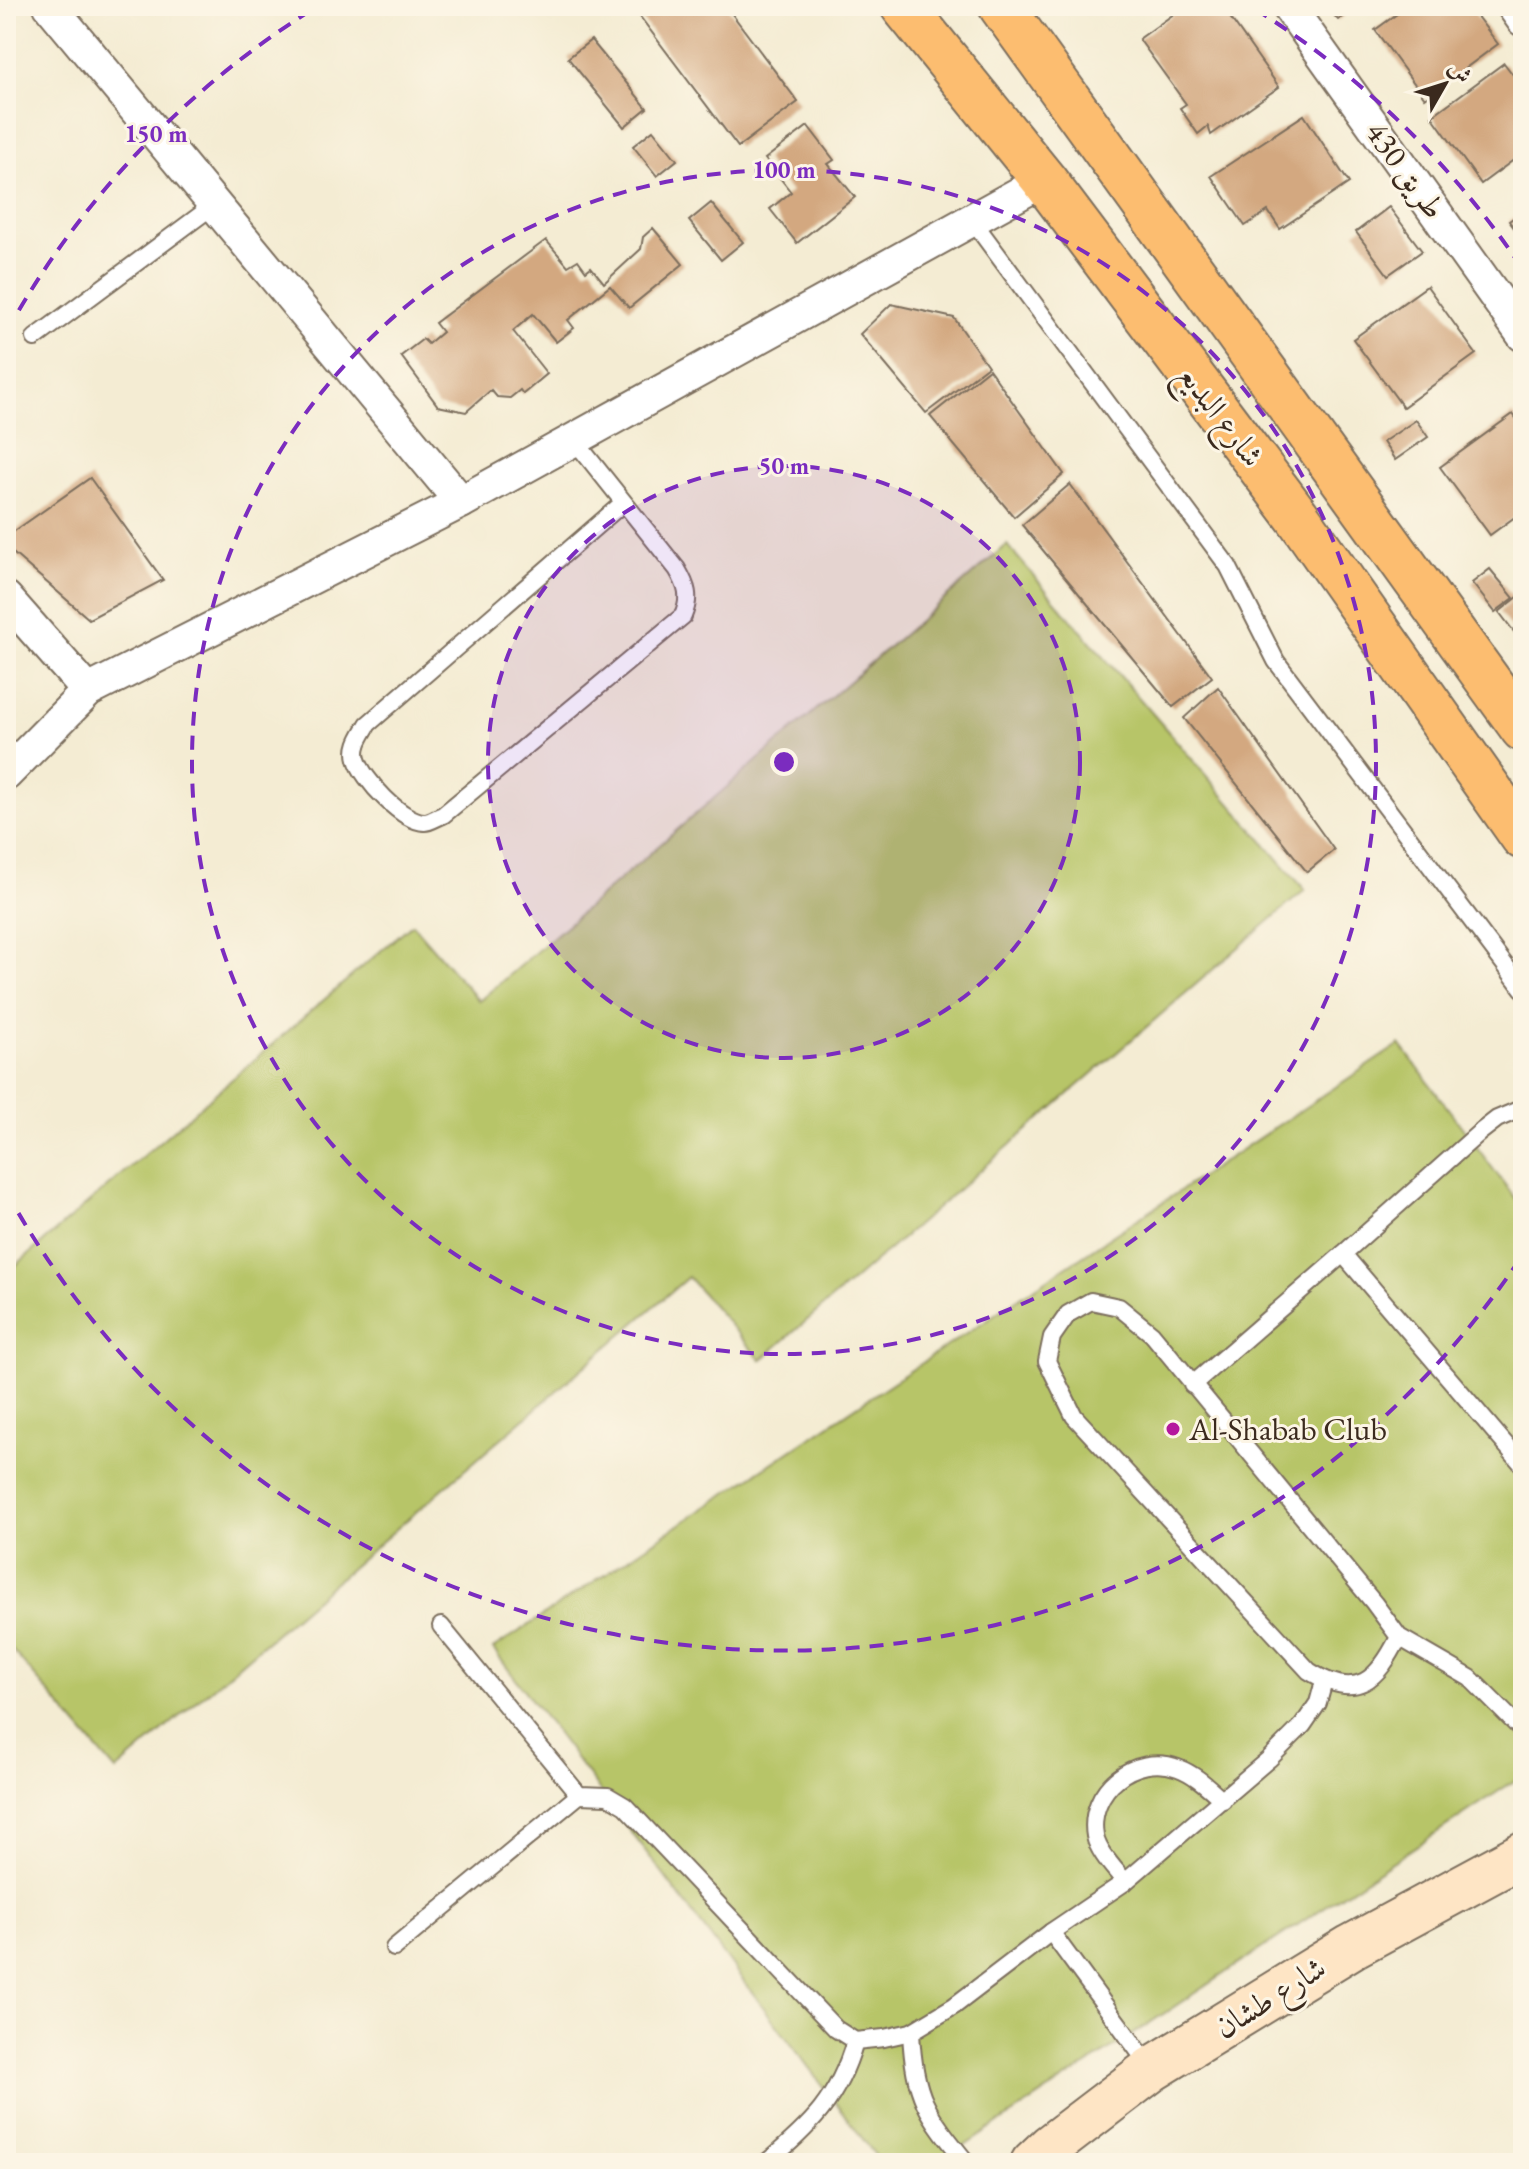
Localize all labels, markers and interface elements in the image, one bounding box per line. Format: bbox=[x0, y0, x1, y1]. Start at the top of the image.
north arrow bbox=[1405, 44, 1485, 124]
text: ش bbox=[1442, 54, 1478, 89]
street label: طريق 430 bbox=[1356, 113, 1456, 227]
text: 150 m bbox=[124, 118, 188, 149]
text: 100 m bbox=[752, 154, 816, 185]
street label: شارع البديع bbox=[1162, 355, 1274, 480]
text: 50 m bbox=[759, 450, 809, 481]
centre of rings bbox=[770, 748, 798, 776]
place label: Al-Shabab Club bbox=[1188, 1408, 1387, 1450]
marker: Al-Shabab Club bbox=[1164, 1420, 1182, 1438]
street label: شارع طشان bbox=[1206, 1946, 1337, 2053]

